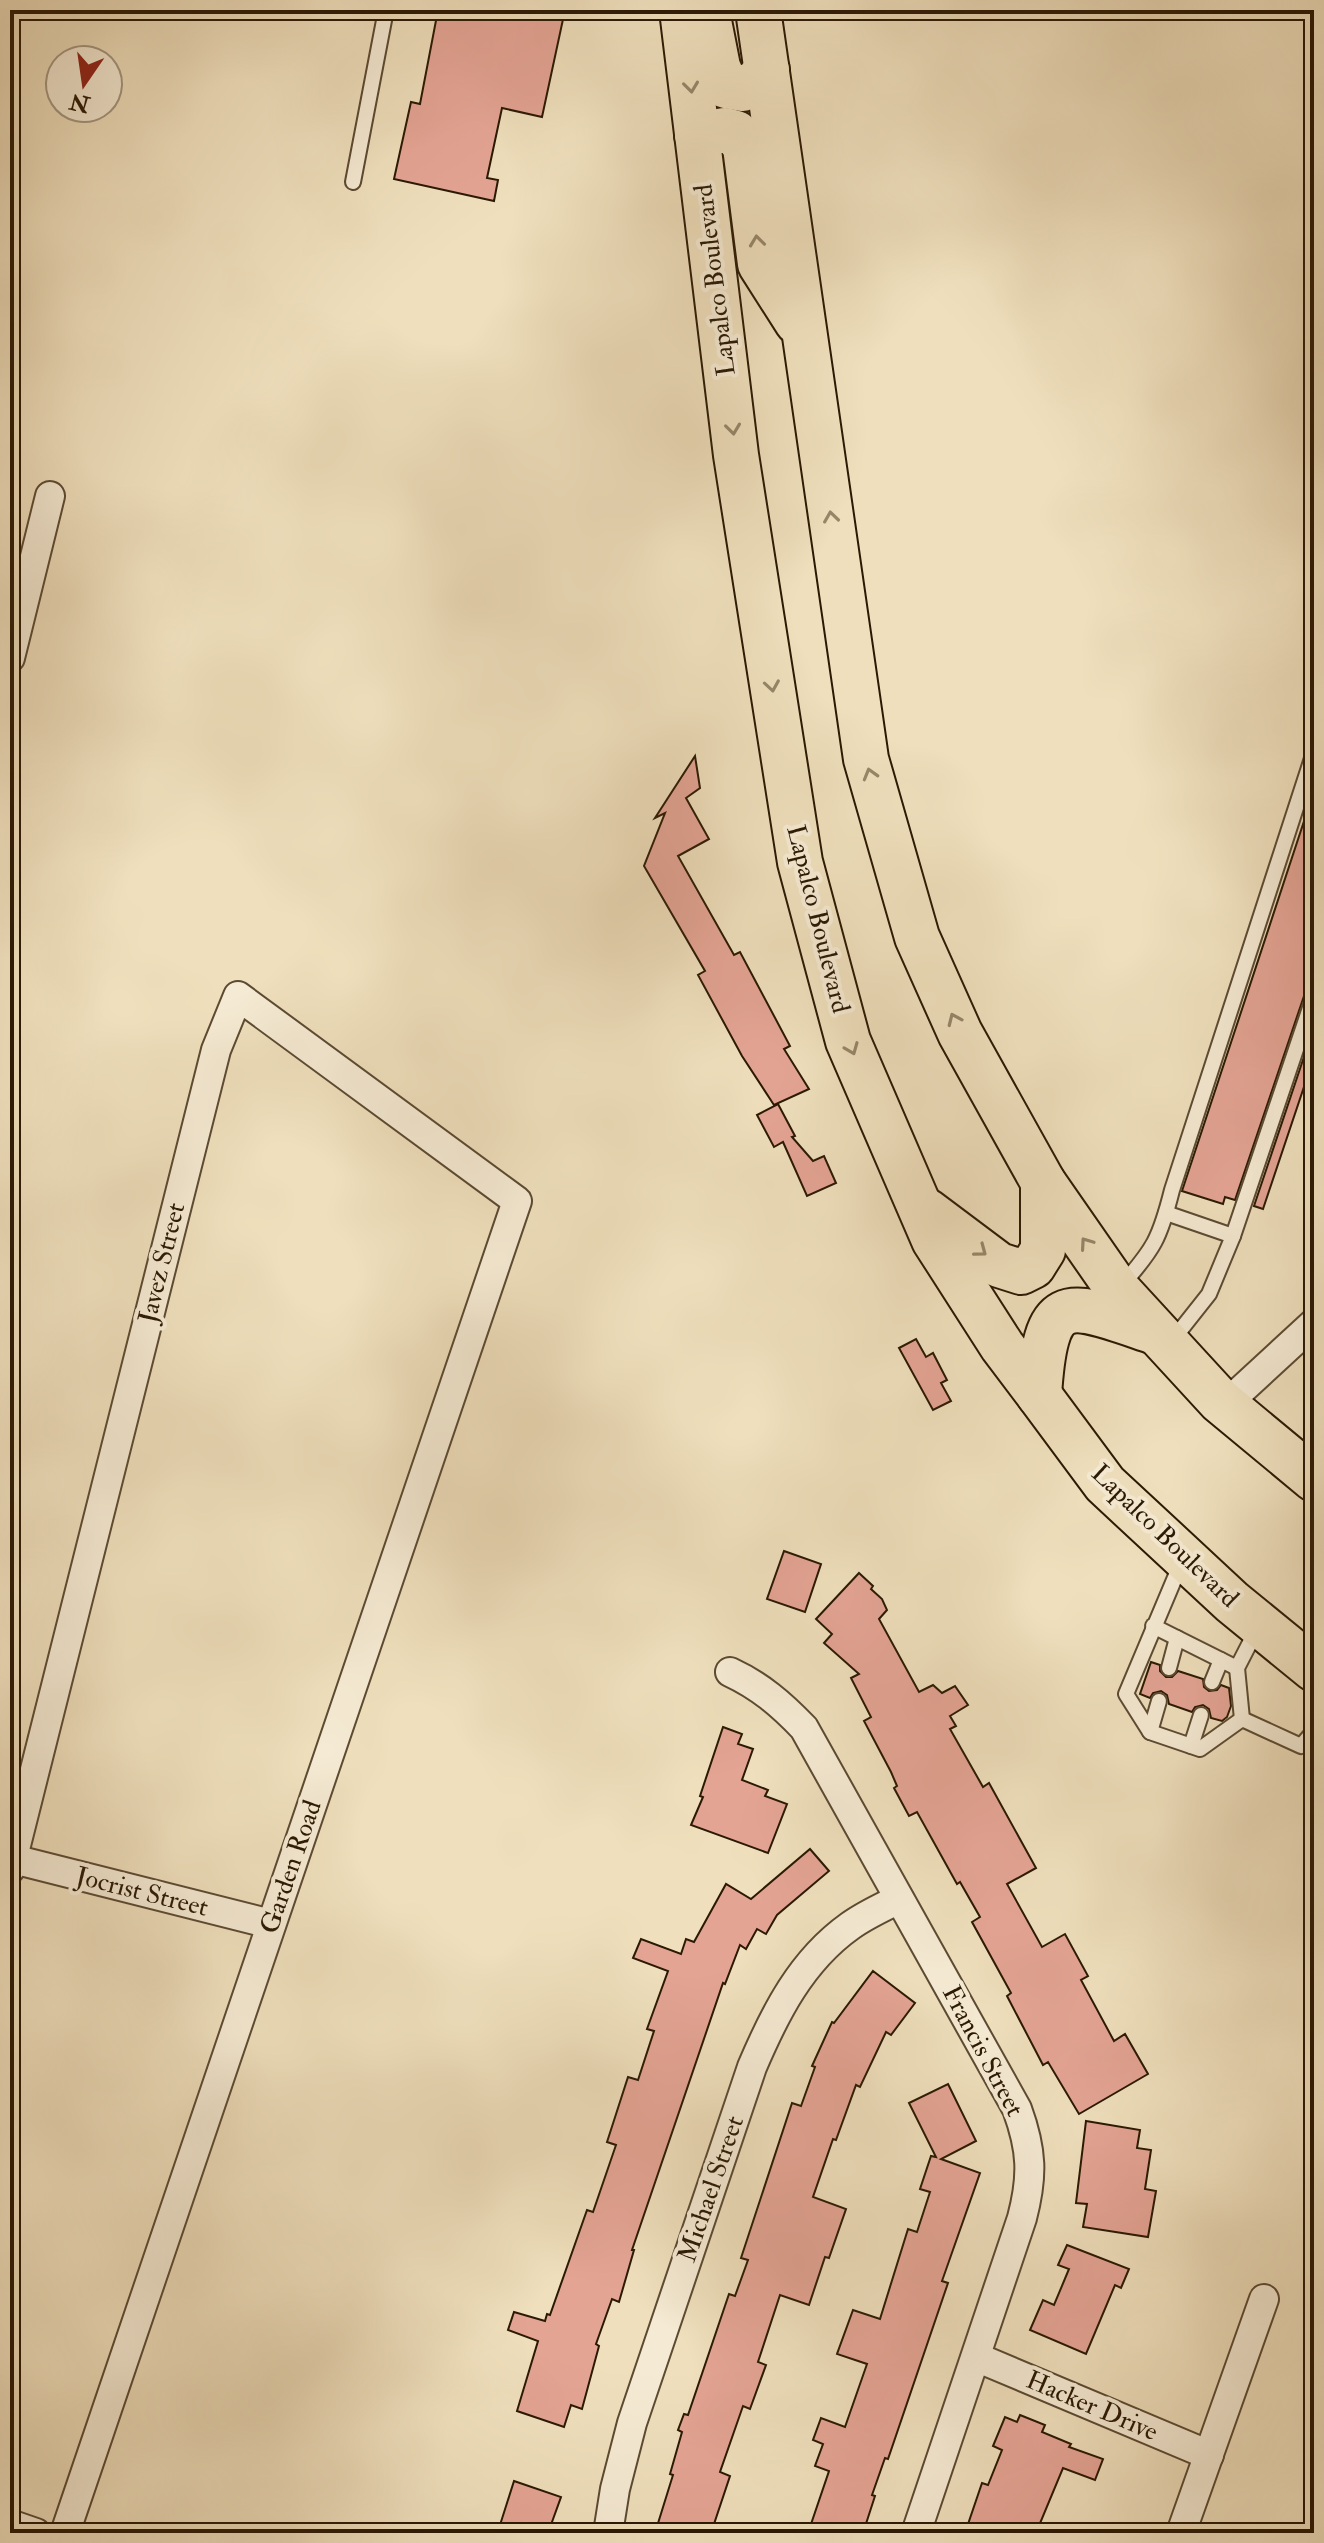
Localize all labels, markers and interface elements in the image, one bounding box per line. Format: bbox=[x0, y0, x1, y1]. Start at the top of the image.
north arrow bbox=[44, 44, 124, 124]
one-way arrow bbox=[683, 81, 700, 94]
text: N bbox=[67, 87, 93, 119]
street label: Lapalco Boulevard bbox=[687, 182, 744, 378]
one-way arrow bbox=[749, 234, 766, 247]
one-way arrow bbox=[724, 422, 741, 436]
one-way arrow bbox=[823, 510, 840, 524]
one-way arrow bbox=[763, 679, 780, 693]
one-way arrow bbox=[863, 767, 879, 781]
street label: Lapalco Boulevard bbox=[778, 822, 857, 1017]
one-way arrow bbox=[947, 1013, 963, 1028]
one-way arrow bbox=[842, 1041, 859, 1055]
street label: Javez Street bbox=[131, 1200, 192, 1327]
one-way arrow bbox=[1081, 1238, 1096, 1252]
one-way arrow bbox=[972, 1242, 987, 1256]
street label: Lapalco Boulevard bbox=[1084, 1458, 1246, 1615]
street label: Garden Road bbox=[253, 1796, 329, 1938]
street label: Jocrist Street bbox=[72, 1860, 211, 1924]
street label: Francis Street bbox=[935, 1980, 1031, 2122]
street label: Michael Street bbox=[671, 2112, 751, 2266]
street label: Hacker Drive bbox=[1021, 2364, 1163, 2448]

